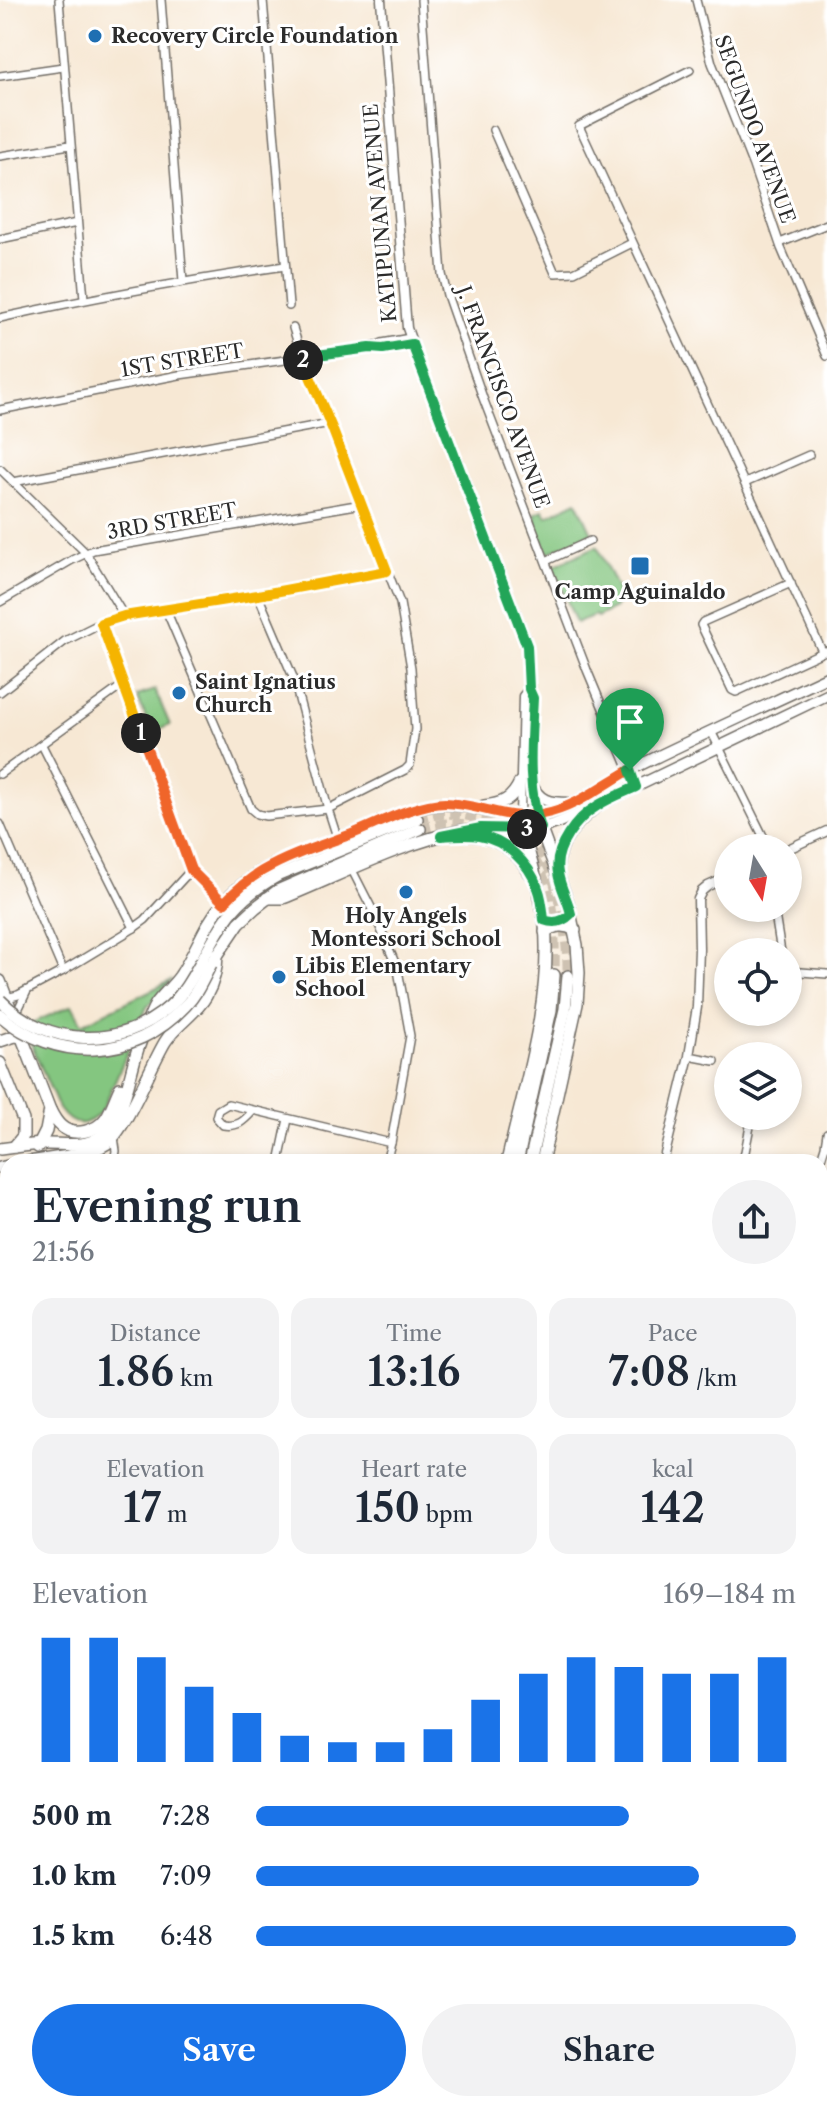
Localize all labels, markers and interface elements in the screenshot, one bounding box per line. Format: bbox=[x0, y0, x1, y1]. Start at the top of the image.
place label: Recovery Circle Foundation bbox=[111, 24, 399, 48]
marker: Recovery Circle Foundation bbox=[86, 27, 104, 45]
street label: SEGUNDO AVENUE bbox=[710, 32, 800, 226]
street label: KATIPUNAN AVENUE bbox=[358, 103, 402, 323]
street label: J. FRANCISCO AVENUE bbox=[451, 280, 554, 512]
street label: 1ST STREET bbox=[119, 338, 245, 382]
pin: 2 bbox=[283, 340, 323, 380]
text: 2 bbox=[297, 346, 310, 373]
street label: 3RD STREET bbox=[105, 498, 239, 544]
marker: Camp Aguinaldo bbox=[629, 555, 651, 577]
place label: Camp Aguinaldo bbox=[554, 580, 726, 604]
place label: Saint Ignatius Church bbox=[195, 670, 336, 717]
marker: Saint Ignatius Church bbox=[170, 684, 188, 702]
pin bbox=[596, 688, 664, 770]
icon: arrive bbox=[608, 700, 652, 744]
pin: 1 bbox=[121, 713, 161, 753]
text: 1 bbox=[136, 719, 146, 746]
pin: 3 bbox=[507, 809, 547, 849]
text: 3 bbox=[521, 815, 533, 842]
north arrow bbox=[714, 834, 802, 922]
map controls bbox=[714, 834, 802, 1130]
marker: Holy Angels Montessori School bbox=[397, 883, 415, 901]
place label: Holy Angels Montessori School bbox=[311, 904, 501, 951]
button: locate bbox=[714, 938, 802, 1026]
place label: Libis Elementary School bbox=[295, 954, 472, 1001]
marker: Libis Elementary School bbox=[270, 968, 288, 986]
button: layers bbox=[714, 1042, 802, 1130]
text: Evening run bbox=[32, 1179, 302, 1233]
button: share bbox=[712, 1180, 796, 1264]
text: 21:56 bbox=[32, 1236, 95, 1268]
text: Distance bbox=[110, 1320, 201, 1347]
text: Time bbox=[386, 1320, 442, 1347]
text: Pace bbox=[648, 1320, 698, 1347]
text: 1.86 bbox=[98, 1347, 174, 1396]
text: 13:16 bbox=[367, 1347, 460, 1396]
text: 7:08 bbox=[608, 1347, 690, 1396]
text: km bbox=[174, 1365, 213, 1392]
text: /km bbox=[690, 1365, 737, 1392]
text: Elevation bbox=[106, 1456, 204, 1483]
text: Heart rate bbox=[361, 1456, 467, 1483]
text: kcal bbox=[652, 1456, 693, 1483]
text: 17 bbox=[123, 1483, 161, 1532]
text: 150 bbox=[355, 1483, 420, 1532]
text: 142 bbox=[640, 1483, 705, 1532]
text: m bbox=[161, 1501, 188, 1528]
text: bpm bbox=[420, 1501, 473, 1528]
text: Elevation bbox=[32, 1578, 148, 1610]
text: 169–184 m bbox=[663, 1578, 796, 1610]
text: 500 m bbox=[32, 1800, 112, 1832]
text: 7:28 bbox=[160, 1800, 210, 1832]
text: 1.0 km bbox=[32, 1860, 117, 1892]
text: 7:09 bbox=[160, 1860, 212, 1892]
text: 1.5 km bbox=[32, 1920, 115, 1952]
text: 6:48 bbox=[160, 1920, 213, 1952]
button: Save bbox=[32, 2004, 406, 2096]
button: Share bbox=[422, 2004, 796, 2096]

